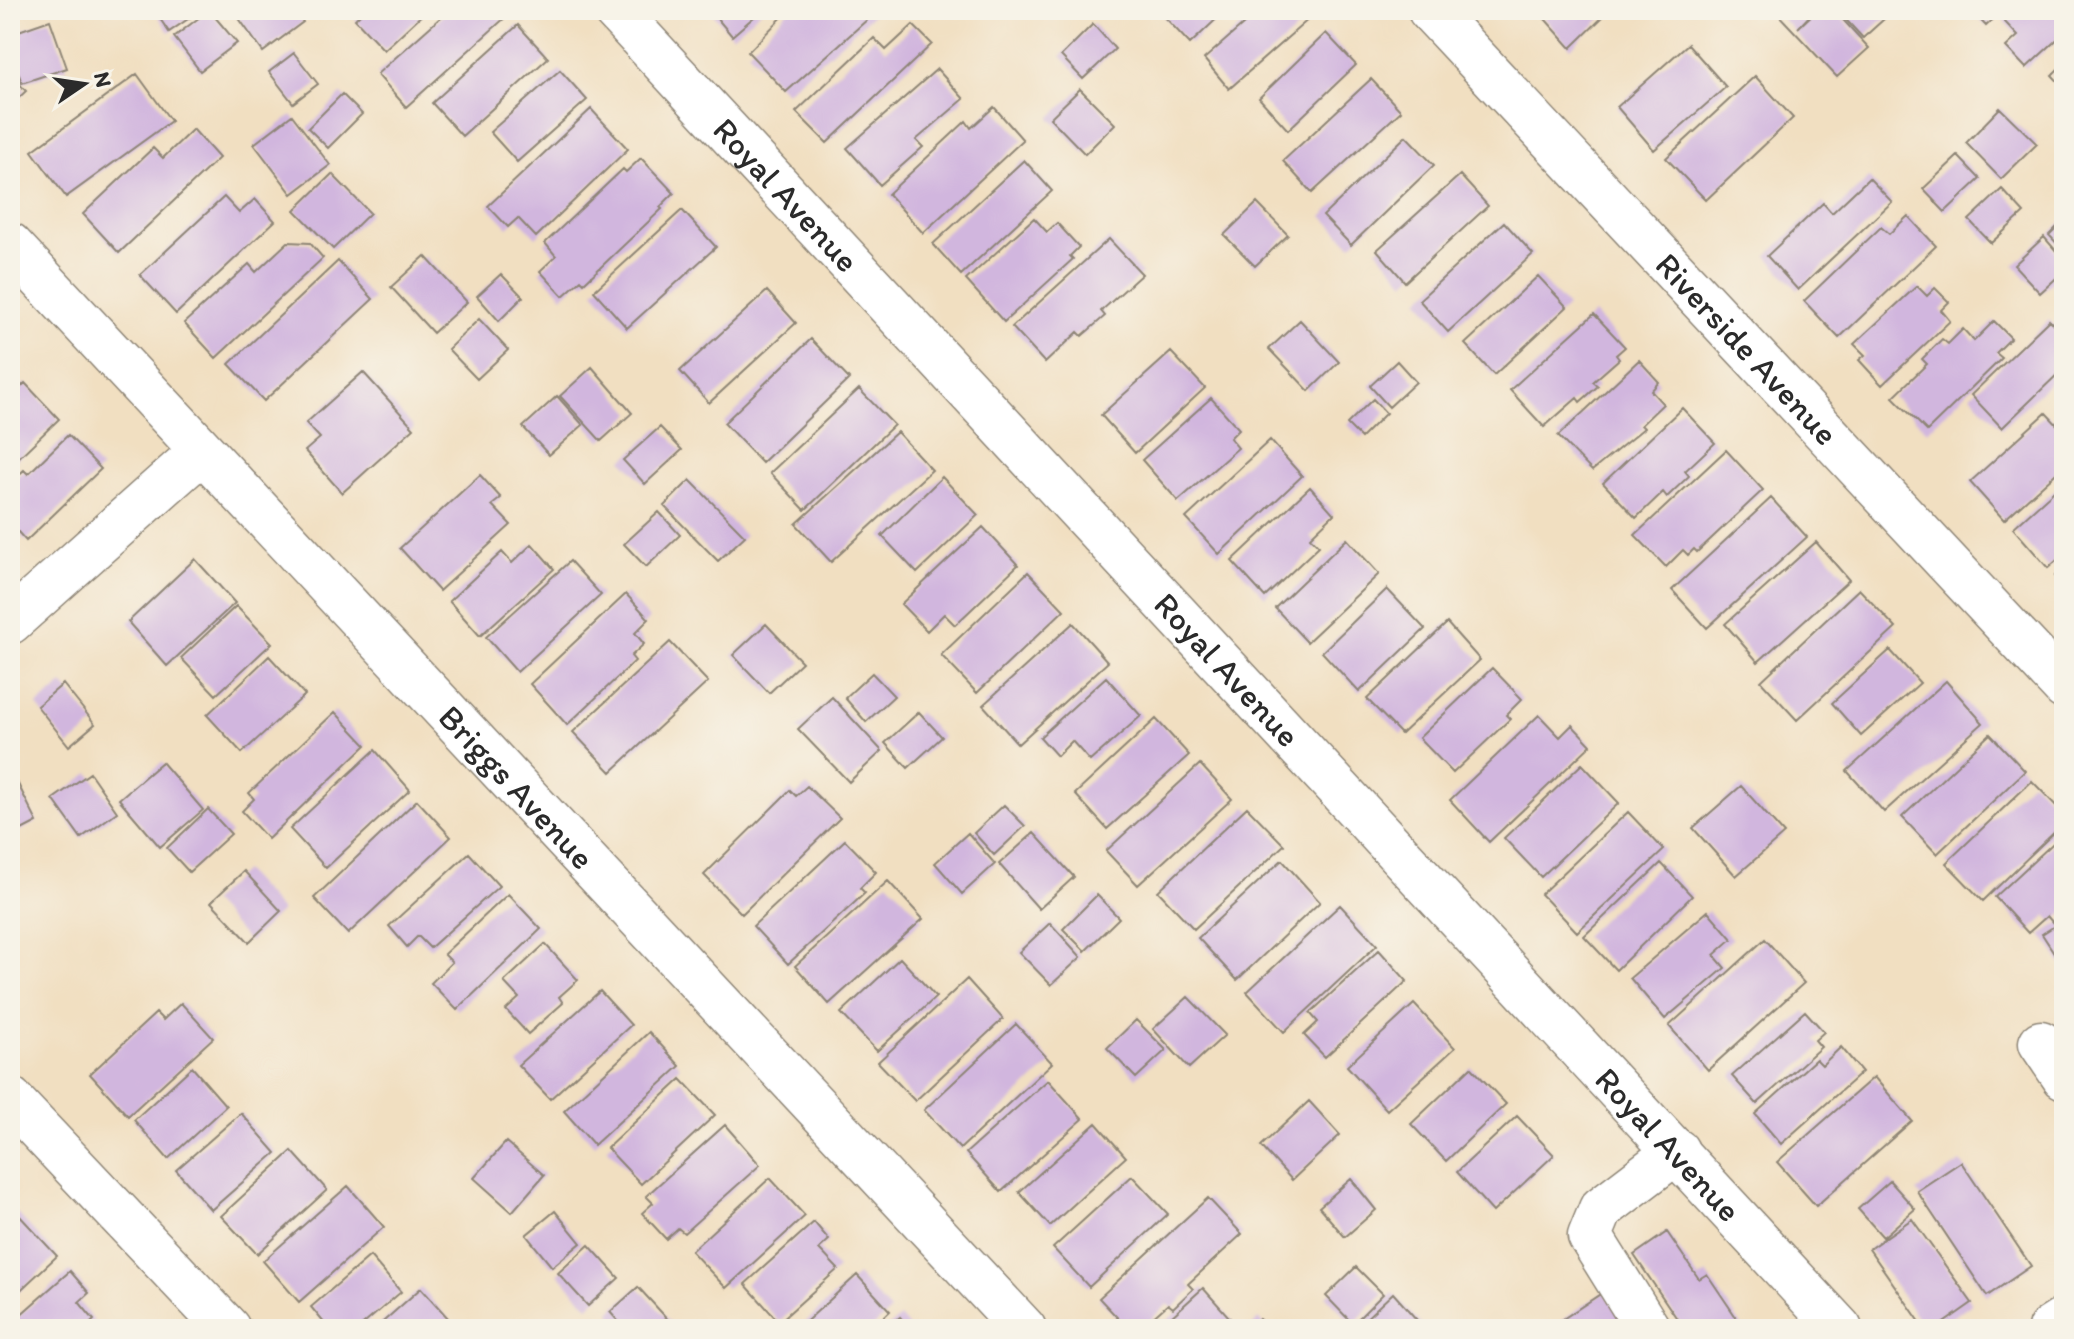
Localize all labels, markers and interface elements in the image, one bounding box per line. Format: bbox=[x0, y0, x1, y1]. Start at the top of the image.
north arrow bbox=[44, 44, 124, 124]
text: N bbox=[88, 69, 118, 90]
street label: Royal Avenue bbox=[704, 109, 868, 281]
street label: Riverside Avenue bbox=[1647, 244, 1847, 454]
street label: Royal Avenue bbox=[1145, 584, 1309, 755]
street label: Briggs Avenue bbox=[430, 697, 603, 878]
street label: Royal Avenue bbox=[1586, 1059, 1750, 1230]

